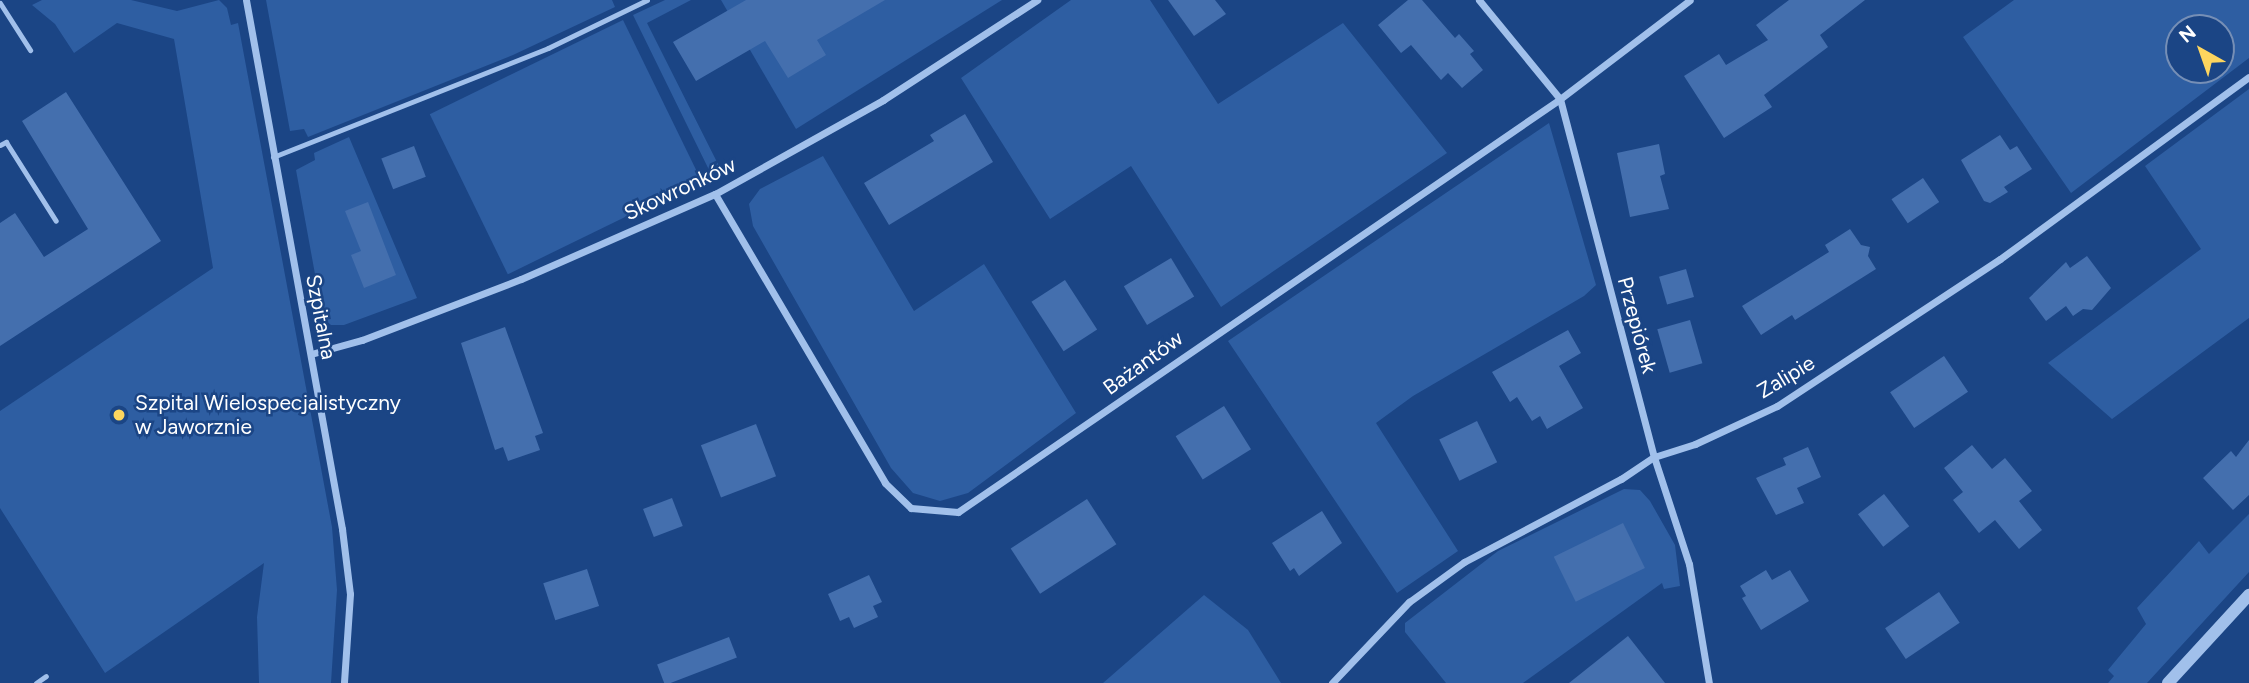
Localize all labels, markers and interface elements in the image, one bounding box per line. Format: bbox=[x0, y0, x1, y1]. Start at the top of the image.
north arrow bbox=[2165, 14, 2235, 84]
text: N bbox=[2174, 21, 2200, 48]
street label: Skowronków bbox=[620, 152, 740, 226]
street label: Szpitalna bbox=[300, 272, 342, 362]
street label: Przepiórek bbox=[1612, 274, 1662, 376]
street label: Bażantów bbox=[1098, 326, 1188, 400]
street label: Zalipie bbox=[1753, 350, 1819, 404]
place label: Szpital Wielospecjalistyczny w Jaworznie bbox=[135, 390, 401, 440]
marker: Szpital Wielospecjalistyczny w Jaworznie bbox=[109, 405, 129, 425]

